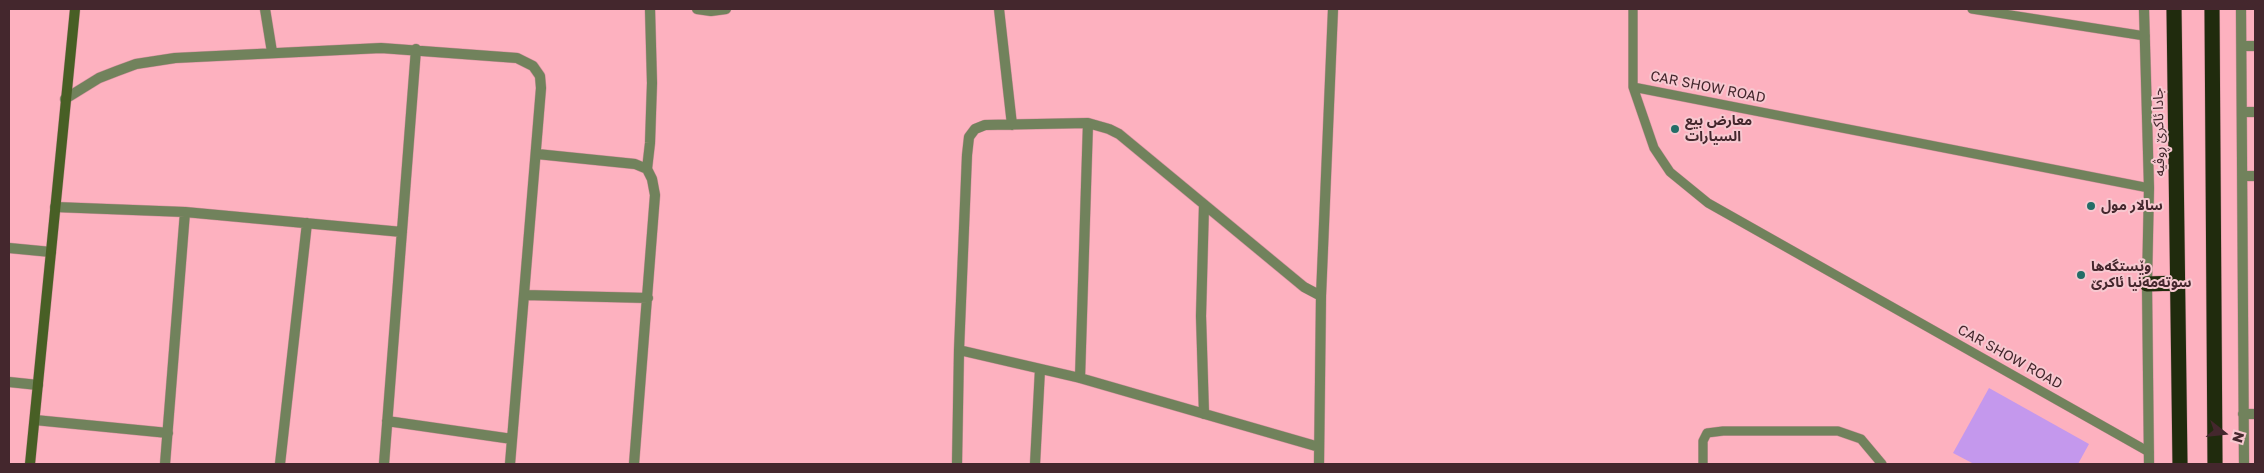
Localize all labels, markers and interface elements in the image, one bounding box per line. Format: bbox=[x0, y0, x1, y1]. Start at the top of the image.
street label: CAR SHOW ROAD bbox=[1649, 68, 1767, 106]
street label: جادا ئاکرێ ڕوڤیە bbox=[2150, 87, 2168, 177]
place label: معارض بيع السيارات bbox=[1685, 113, 1752, 146]
marker: معارض بيع السيارات bbox=[1669, 123, 1681, 135]
place label: سالار مول bbox=[2101, 198, 2163, 214]
marker: سالار مول bbox=[2085, 200, 2097, 212]
place label: وێستگەها سوتەمەنیا ئاکرێ bbox=[2091, 259, 2192, 292]
marker: وێستگەها سوتەمەنیا ئاکرێ bbox=[2075, 269, 2087, 281]
street label: CAR SHOW ROAD bbox=[1955, 321, 2065, 393]
north arrow bbox=[2199, 408, 2249, 458]
text: N bbox=[2229, 430, 2249, 445]

